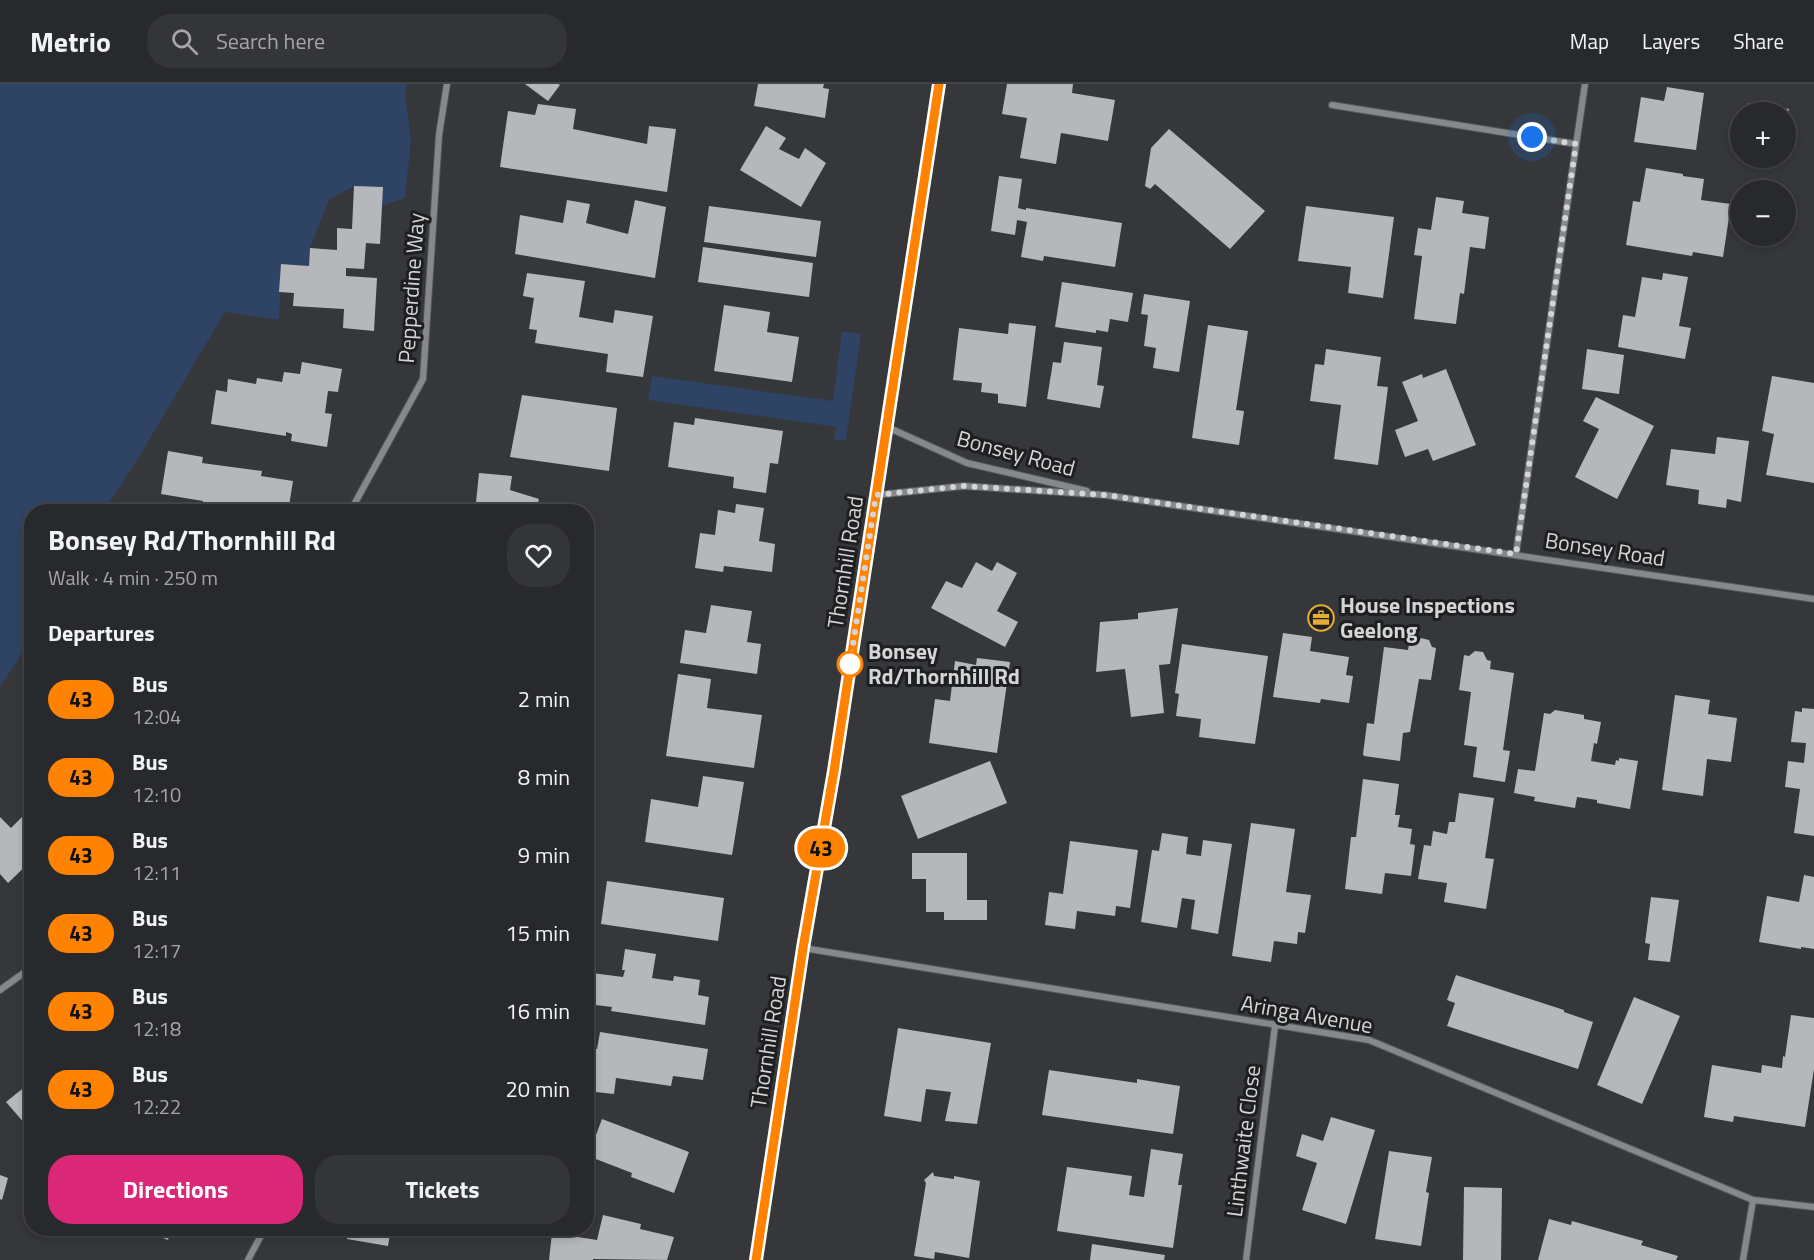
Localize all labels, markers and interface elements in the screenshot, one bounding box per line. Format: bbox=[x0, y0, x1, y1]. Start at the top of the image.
search box bbox=[147, 14, 567, 68]
text: Metrio bbox=[30, 20, 111, 63]
text: Search here bbox=[216, 24, 325, 58]
icon: search bbox=[168, 25, 201, 58]
text: Map bbox=[1570, 25, 1609, 57]
text: Layers bbox=[1642, 25, 1700, 57]
text: Share bbox=[1733, 25, 1784, 57]
map controls bbox=[1730, 102, 1796, 246]
button: + bbox=[1730, 102, 1796, 168]
your location bbox=[1517, 122, 1547, 152]
button: − bbox=[1730, 180, 1796, 246]
street label: Pepperdine Way bbox=[389, 211, 433, 364]
street label: Bonsey Road bbox=[953, 421, 1079, 485]
street label: Thornhill Road bbox=[818, 493, 872, 631]
text: Bonsey Rd/Thornhill Rd bbox=[48, 518, 336, 561]
street label: Bonsey Road bbox=[1542, 523, 1668, 575]
button: heart bbox=[507, 524, 570, 587]
text: Walk · 4 min · 250 m bbox=[48, 562, 218, 593]
place label: House Inspections Geelong bbox=[1340, 588, 1515, 647]
office icon: House Inspections Geelong bbox=[1306, 603, 1336, 633]
text: Departures bbox=[48, 616, 155, 650]
place label: Bonsey Rd/Thornhill Rd bbox=[868, 634, 1020, 693]
marker: Bonsey Rd/Thornhill Rd bbox=[837, 651, 863, 677]
text: Bus bbox=[132, 667, 168, 701]
text: 2 min bbox=[518, 682, 570, 716]
text: 43 bbox=[69, 683, 93, 715]
text: 12:04 bbox=[132, 701, 181, 732]
text: Bus bbox=[132, 745, 168, 779]
text: 8 min bbox=[518, 760, 570, 794]
text: 43 bbox=[69, 761, 93, 793]
text: 12:10 bbox=[132, 779, 181, 810]
text: Bus bbox=[132, 823, 168, 857]
line badge: 43 bbox=[794, 828, 848, 867]
text: 43 bbox=[809, 832, 833, 864]
text: 9 min bbox=[518, 838, 570, 872]
text: 43 bbox=[69, 839, 93, 871]
text: 12:11 bbox=[132, 857, 181, 888]
text: Bus bbox=[132, 901, 168, 935]
text: 15 min bbox=[505, 916, 570, 950]
text: 43 bbox=[69, 917, 93, 949]
text: 12:17 bbox=[132, 935, 181, 966]
street label: Thornhill Road bbox=[741, 973, 795, 1111]
text: Bus bbox=[132, 979, 168, 1013]
street label: Aringa Avenue bbox=[1238, 986, 1376, 1042]
text: 16 min bbox=[505, 994, 570, 1028]
text: 43 bbox=[69, 995, 93, 1027]
text: 12:18 bbox=[132, 1013, 181, 1044]
text: Bus bbox=[132, 1057, 168, 1091]
street label: Linthwaite Close bbox=[1217, 1063, 1269, 1219]
text: 20 min bbox=[505, 1072, 570, 1106]
text: 43 bbox=[69, 1073, 93, 1105]
text: 12:22 bbox=[132, 1091, 181, 1122]
button: Directions bbox=[48, 1155, 303, 1224]
button: Tickets bbox=[315, 1155, 570, 1224]

